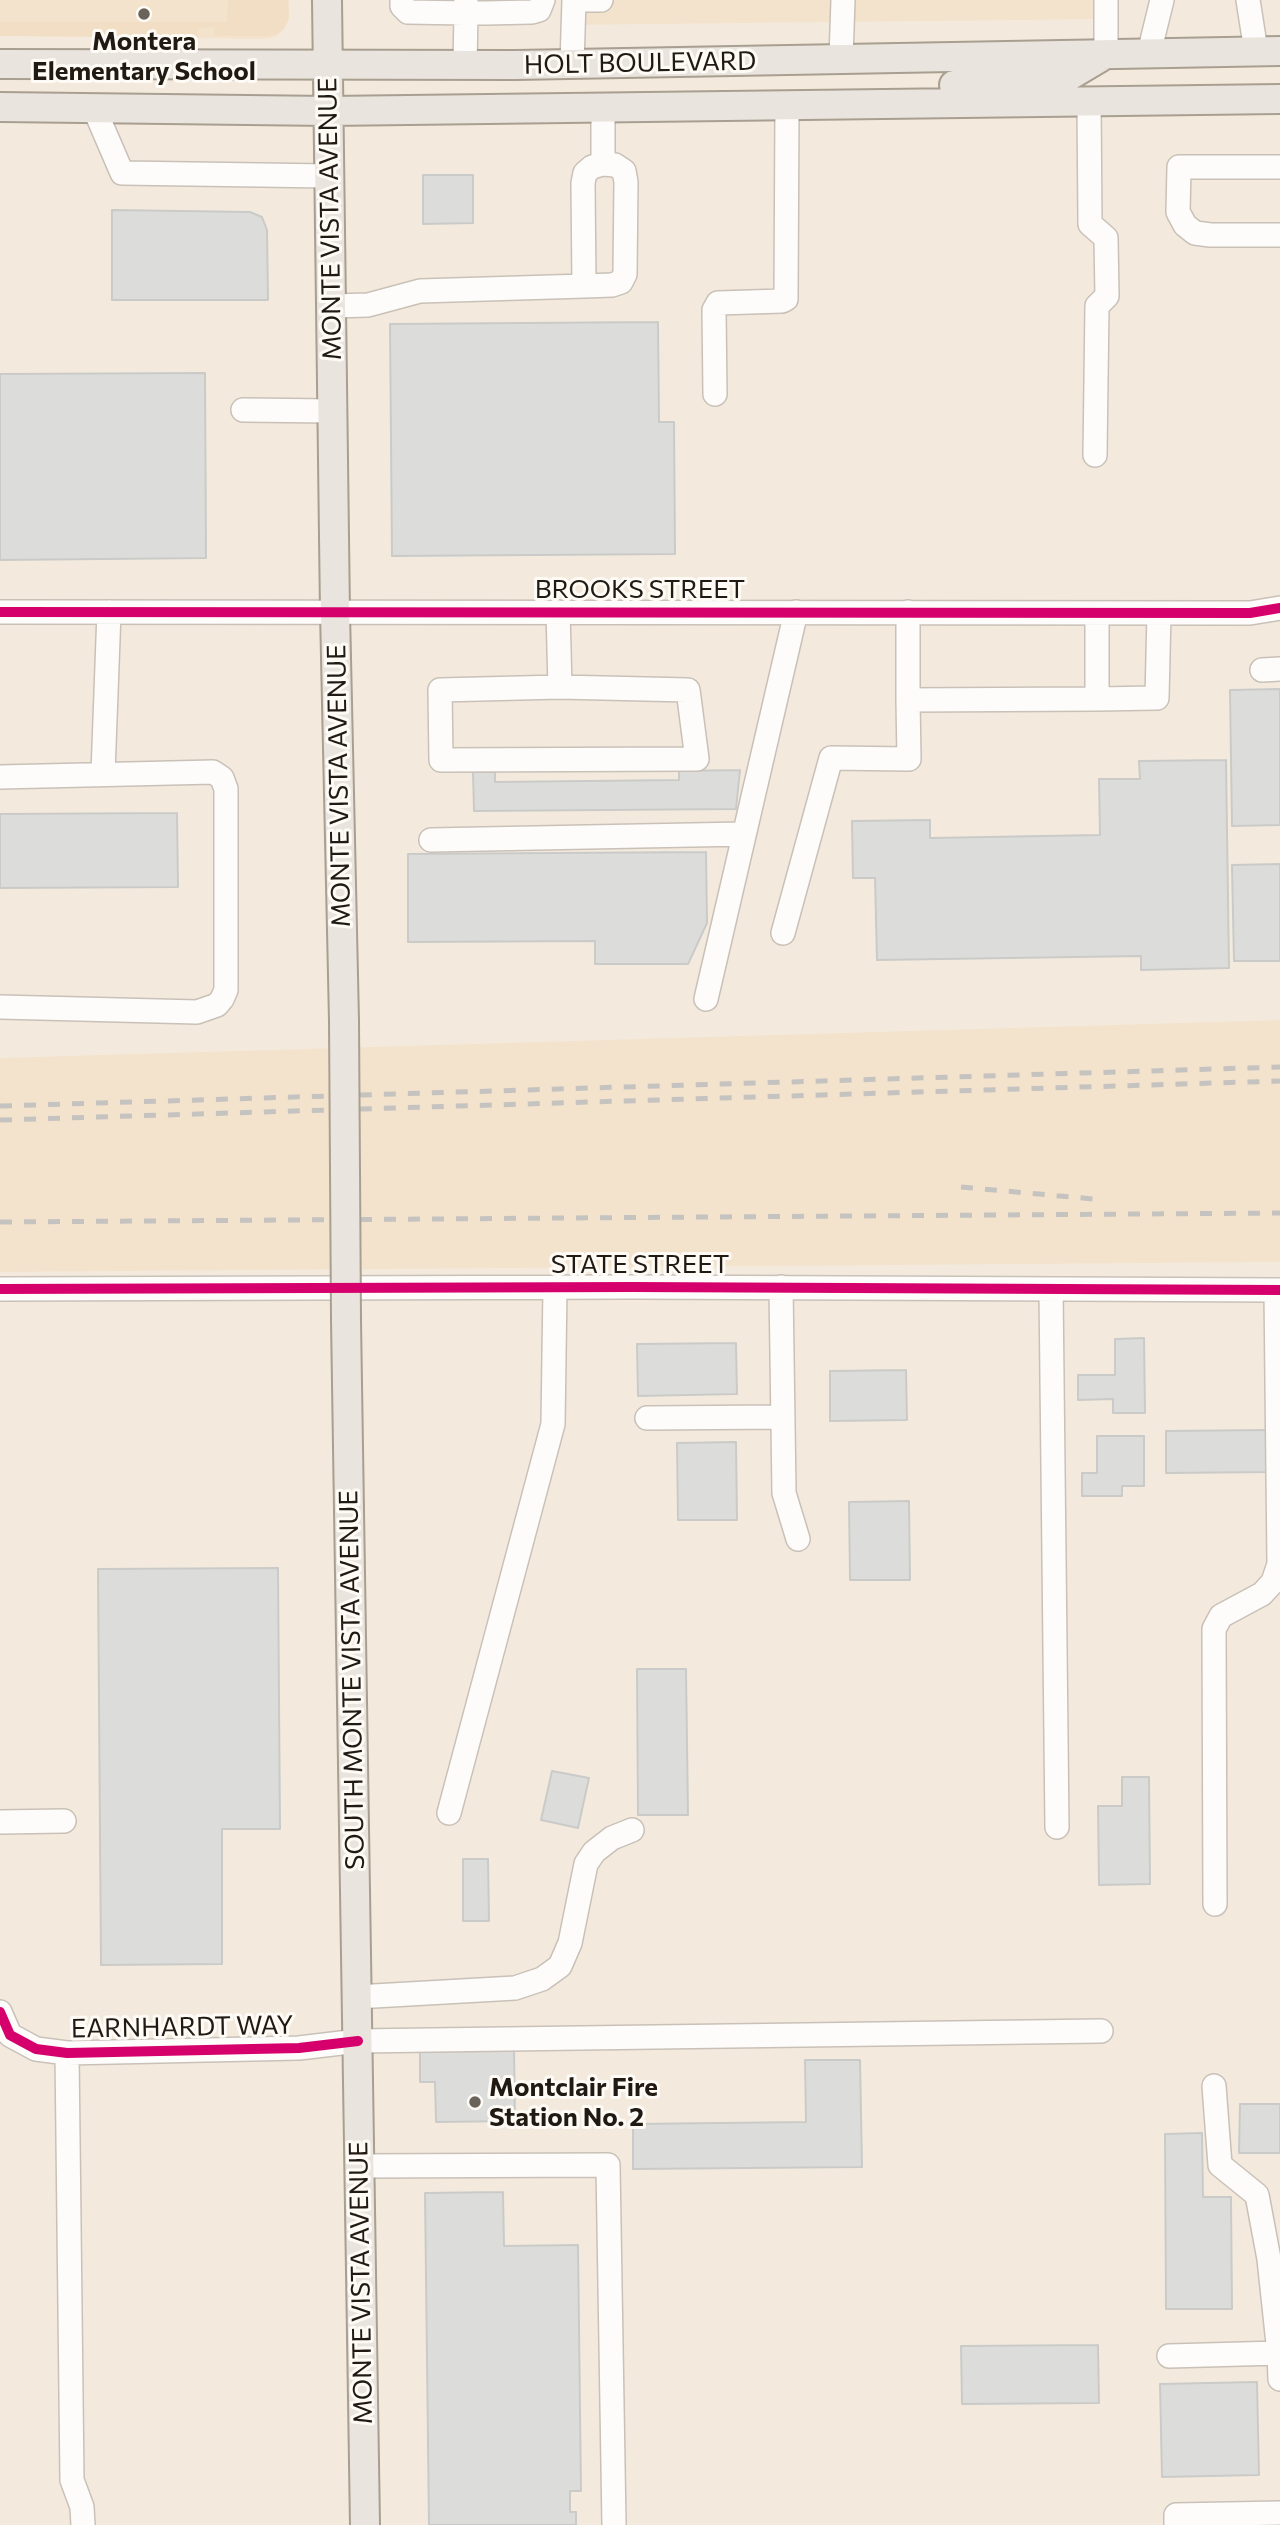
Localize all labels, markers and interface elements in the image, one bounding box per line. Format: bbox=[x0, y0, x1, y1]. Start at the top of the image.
marker: Montera Elementary School bbox=[136, 6, 152, 22]
place label: Montera Elementary School bbox=[32, 25, 256, 86]
street label: HOLT BOULEVARD bbox=[523, 45, 757, 81]
street label: MONTE VISTA AVENUE bbox=[312, 77, 348, 361]
street label: BROOKS STREET bbox=[535, 573, 745, 605]
street label: MONTE VISTA AVENUE bbox=[321, 644, 357, 928]
street label: STATE STREET bbox=[551, 1248, 729, 1280]
street label: SOUTH MONTE VISTA AVENUE bbox=[333, 1490, 371, 1870]
street label: EARNHARDT WAY bbox=[71, 2009, 293, 2045]
place label: Montclair Fire Station No. 2 bbox=[489, 2071, 658, 2132]
marker: Montclair Fire Station No. 2 bbox=[467, 2094, 483, 2110]
street label: MONTE VISTA AVENUE bbox=[343, 2141, 379, 2425]

